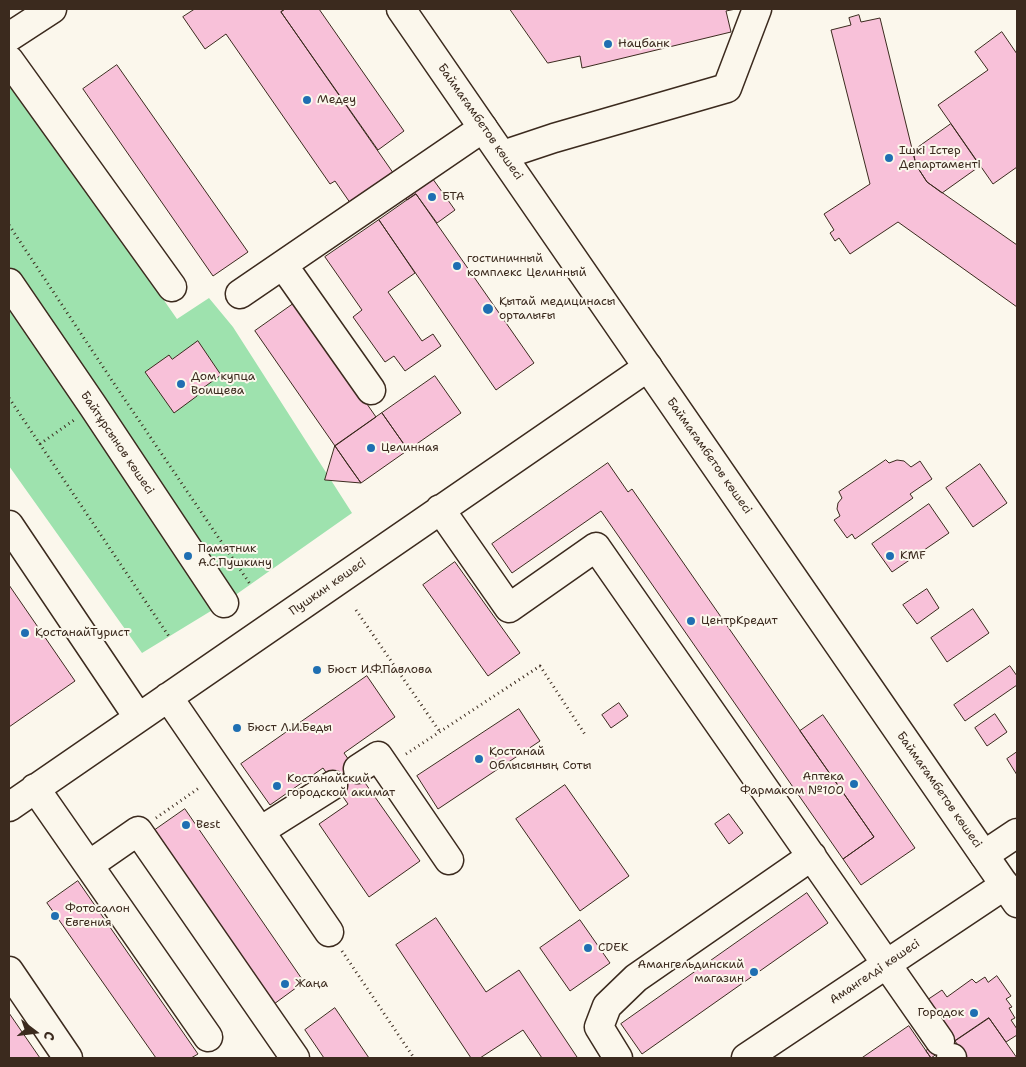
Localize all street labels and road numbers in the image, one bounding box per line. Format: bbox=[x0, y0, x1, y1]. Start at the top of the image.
street label: Баймағамбетов көшесі bbox=[434, 61, 526, 183]
street label: Байтұрсынов көшесі bbox=[77, 389, 157, 497]
street label: Баймағамбетов көшесі bbox=[663, 395, 755, 517]
street label: Пушкин көшесі bbox=[287, 555, 369, 619]
street label: Баймағамбетов көшесі bbox=[893, 729, 985, 851]
street label: Амангелді көшесі bbox=[827, 936, 923, 1008]

